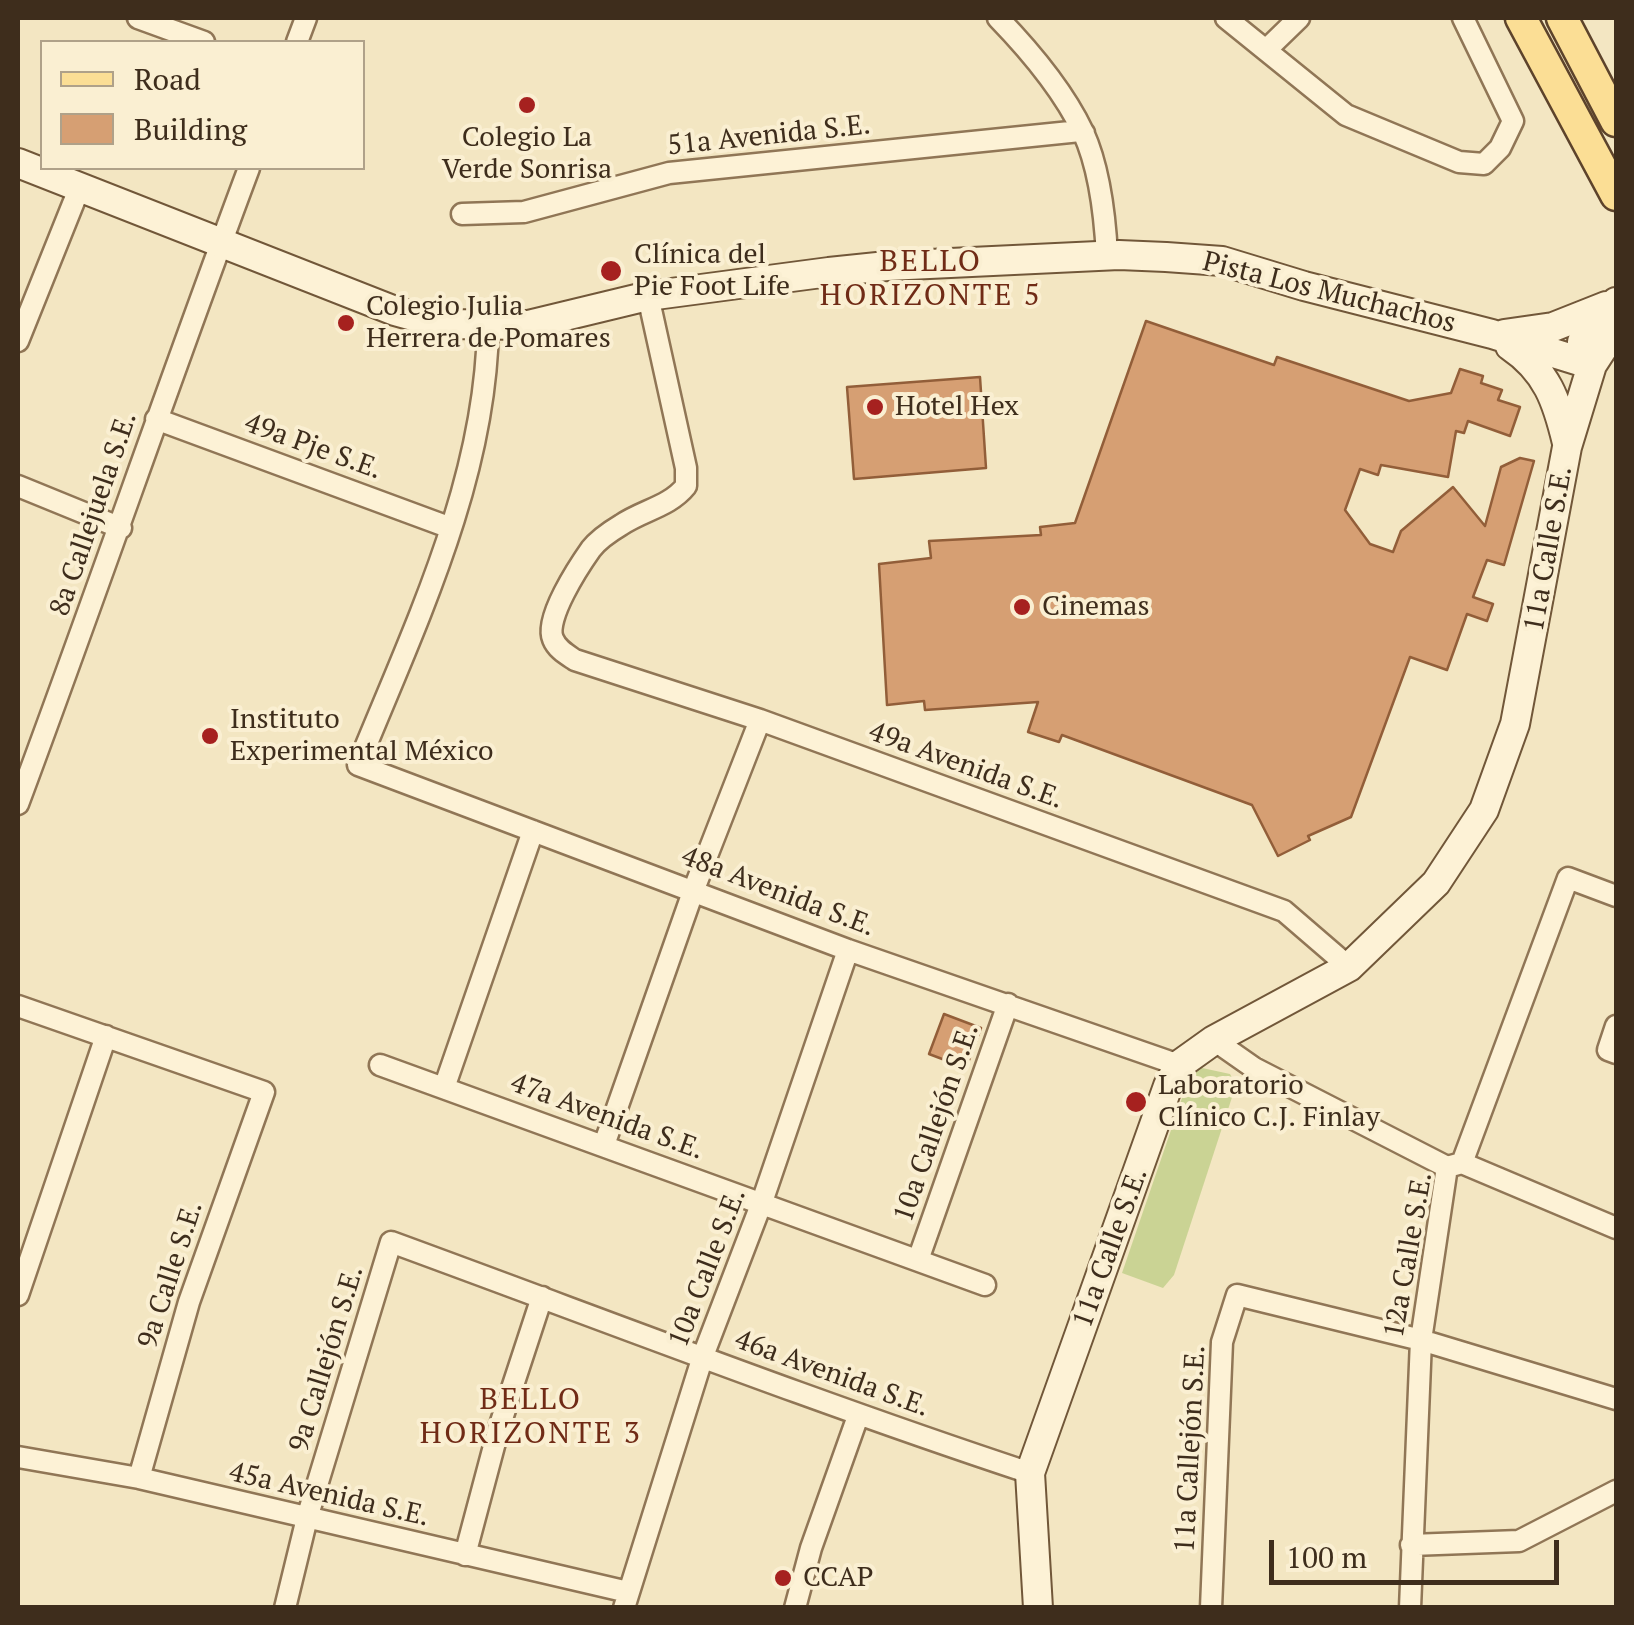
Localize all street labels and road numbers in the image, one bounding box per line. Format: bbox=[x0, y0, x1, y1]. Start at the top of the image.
street label: 51a Avenida S.E. bbox=[666, 109, 872, 163]
street label: Pista Los Muchachos bbox=[1199, 245, 1459, 341]
street label: 49a Pje S.E. bbox=[240, 407, 386, 487]
street label: 8a Callejuela S.E. bbox=[43, 408, 145, 620]
street label: 11a Calle S.E. bbox=[1518, 464, 1580, 634]
street label: 49a Avenida S.E. bbox=[864, 715, 1068, 817]
street label: 48a Avenida S.E. bbox=[677, 840, 879, 944]
street label: 10a Callejón S.E. bbox=[887, 1019, 987, 1227]
street label: 47a Avenida S.E. bbox=[506, 1067, 708, 1167]
street label: 11a Calle S.E. bbox=[1067, 1163, 1155, 1333]
street label: 12a Calle S.E. bbox=[1378, 1170, 1440, 1340]
street label: 10a Calle S.E. bbox=[662, 1184, 754, 1352]
street label: 9a Calle S.E. bbox=[131, 1197, 211, 1353]
street label: 9a Callejón S.E. bbox=[283, 1262, 371, 1456]
street label: 46a Avenida S.E. bbox=[730, 1323, 934, 1425]
street label: 11a Callejón S.E. bbox=[1169, 1344, 1213, 1554]
street label: 45a Avenida S.E. bbox=[226, 1456, 432, 1534]

